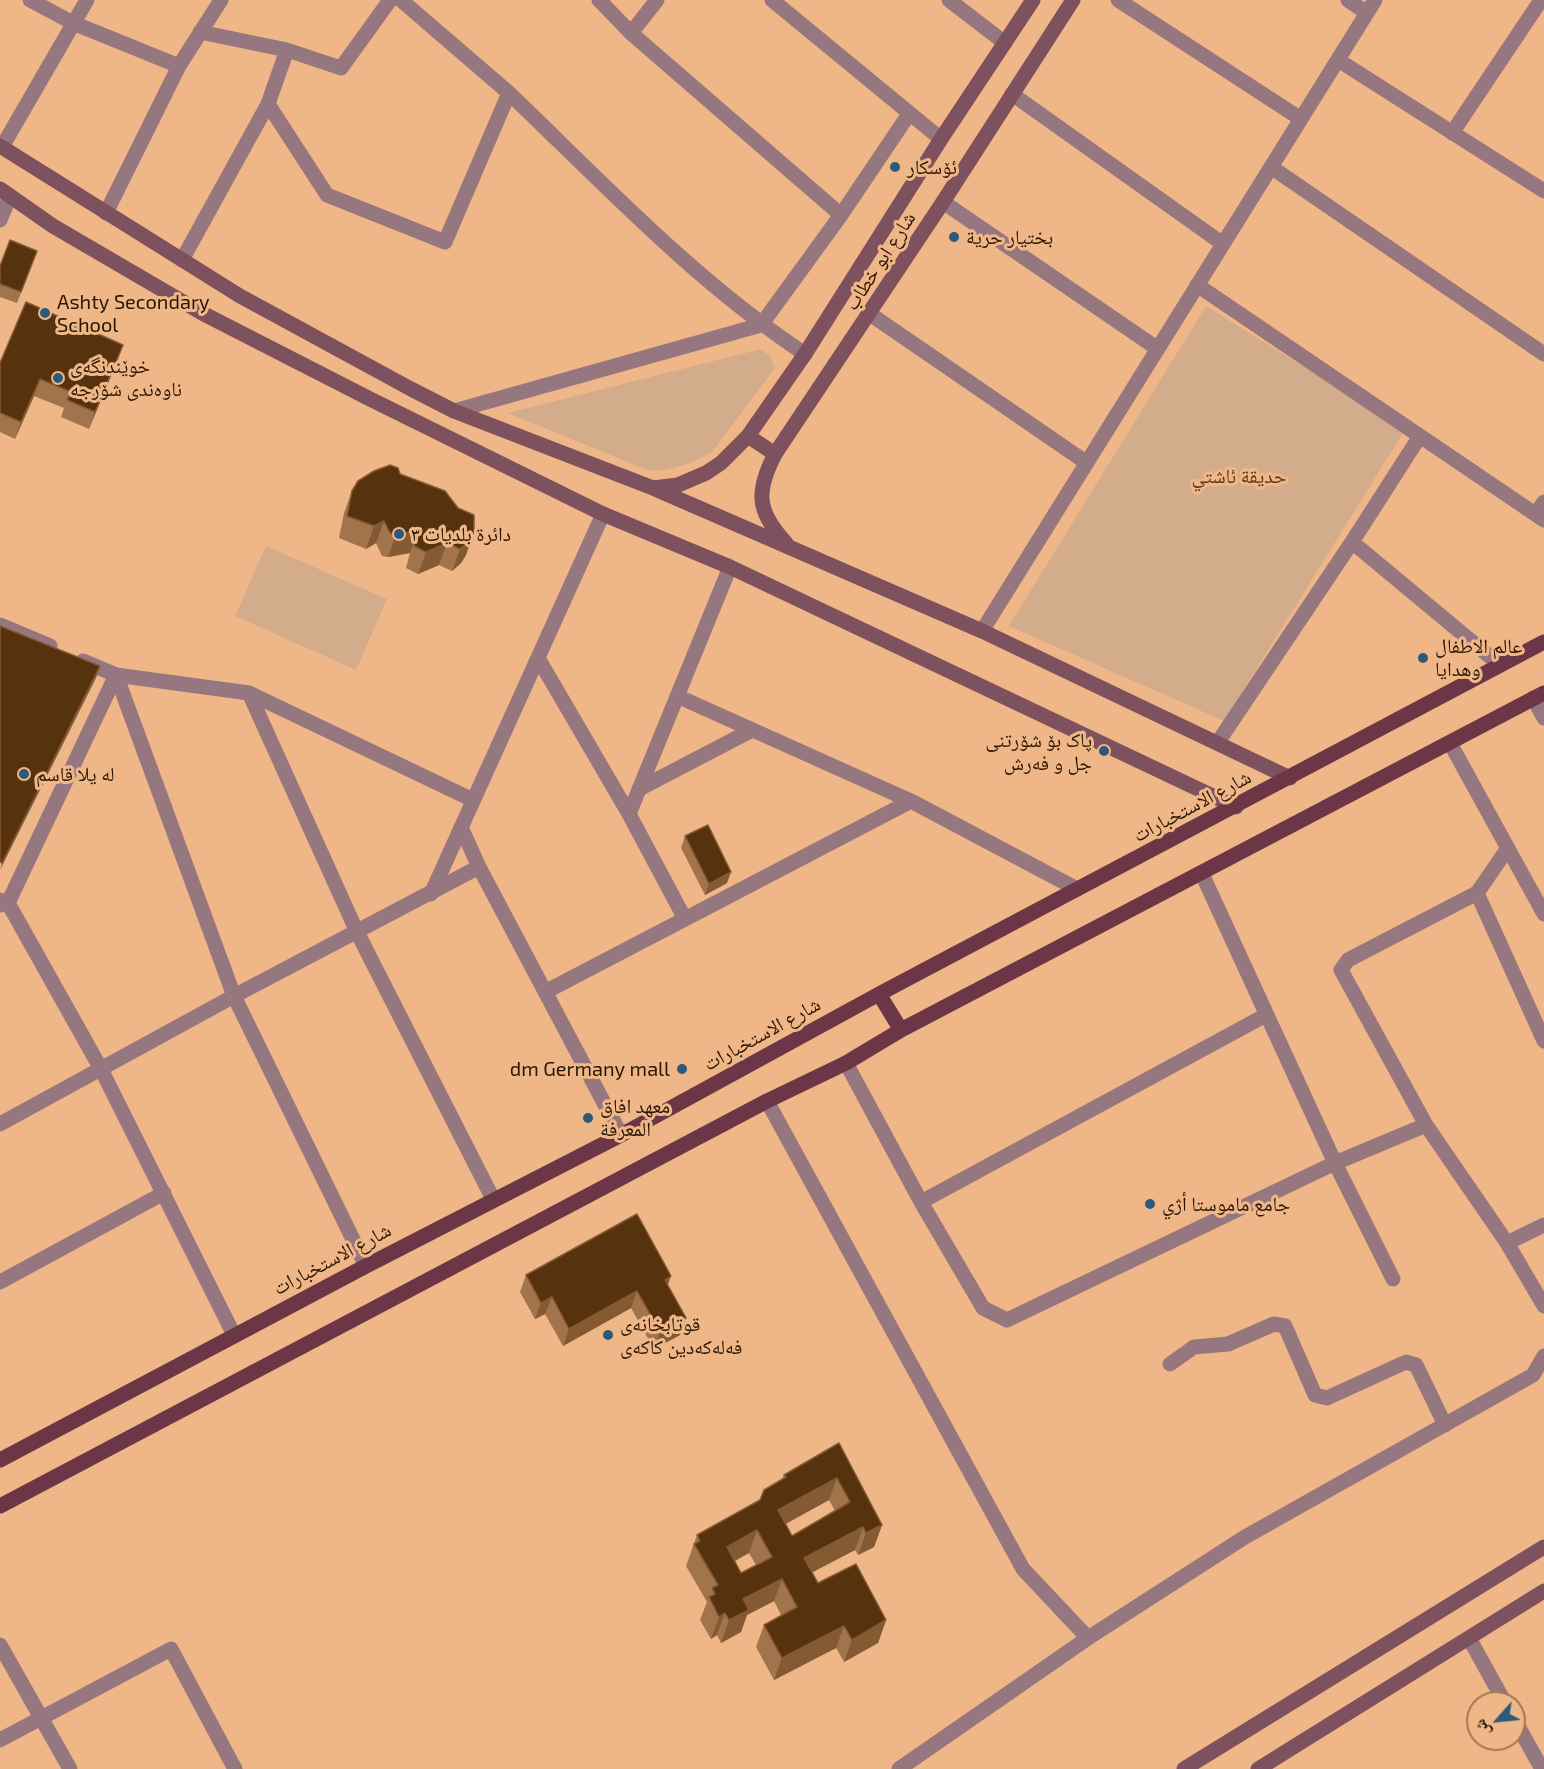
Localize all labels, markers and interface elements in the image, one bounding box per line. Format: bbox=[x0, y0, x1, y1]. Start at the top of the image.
place label: ئۆسکار bbox=[907, 155, 957, 179]
marker: ئۆسکار bbox=[888, 160, 902, 174]
street label: شارع ابو خطاب bbox=[839, 207, 921, 315]
place label: بختيار حرية bbox=[966, 225, 1053, 249]
marker: بختيار حرية bbox=[947, 230, 961, 244]
place label: Ashty Secondary School bbox=[57, 290, 209, 337]
marker: Ashty Secondary School bbox=[38, 306, 52, 320]
place label: خوێندنگەی ناوەندی شۆرجە bbox=[70, 354, 182, 401]
marker: خوێندنگەی ناوەندی شۆرجە bbox=[51, 371, 65, 385]
park label: حديقة ئاشتي bbox=[1192, 464, 1286, 488]
place label: دائرة بلديات ٣ bbox=[411, 522, 511, 546]
marker: دائرة بلديات ٣ bbox=[392, 527, 406, 541]
place label: عالم الاطفال وهدايا bbox=[1435, 634, 1522, 681]
marker: عالم الاطفال وهدايا bbox=[1416, 651, 1430, 665]
place label: پاک بۆ شۆرتنی جل و فەرش bbox=[985, 728, 1092, 775]
marker: پاک بۆ شۆرتنی جل و فەرش bbox=[1097, 744, 1111, 758]
place label: له يلا قاسم bbox=[36, 762, 114, 786]
street label: شارع الاستخبارات bbox=[1129, 765, 1255, 847]
marker: له يلا قاسم bbox=[17, 767, 31, 781]
street label: شارع الاستخبارات bbox=[699, 992, 825, 1076]
place label: dm Germany mall bbox=[510, 1057, 670, 1081]
marker: dm Germany mall bbox=[675, 1062, 689, 1076]
place label: معهد افاق المعرفة bbox=[600, 1094, 670, 1141]
marker: معهد افاق المعرفة bbox=[581, 1111, 595, 1125]
place label: جامع ماموستا أژي bbox=[1162, 1192, 1290, 1216]
marker: جامع ماموستا أژي bbox=[1143, 1197, 1157, 1211]
street label: شارع الاستخبارات bbox=[269, 1218, 395, 1300]
place label: قوتابخانەی فەلەکەدین کاکەی bbox=[620, 1312, 742, 1359]
marker: قوتابخانەی فەلەکەدین کاکەی bbox=[601, 1328, 615, 1342]
north arrow bbox=[1466, 1691, 1526, 1751]
text: ش bbox=[1469, 1717, 1494, 1740]

